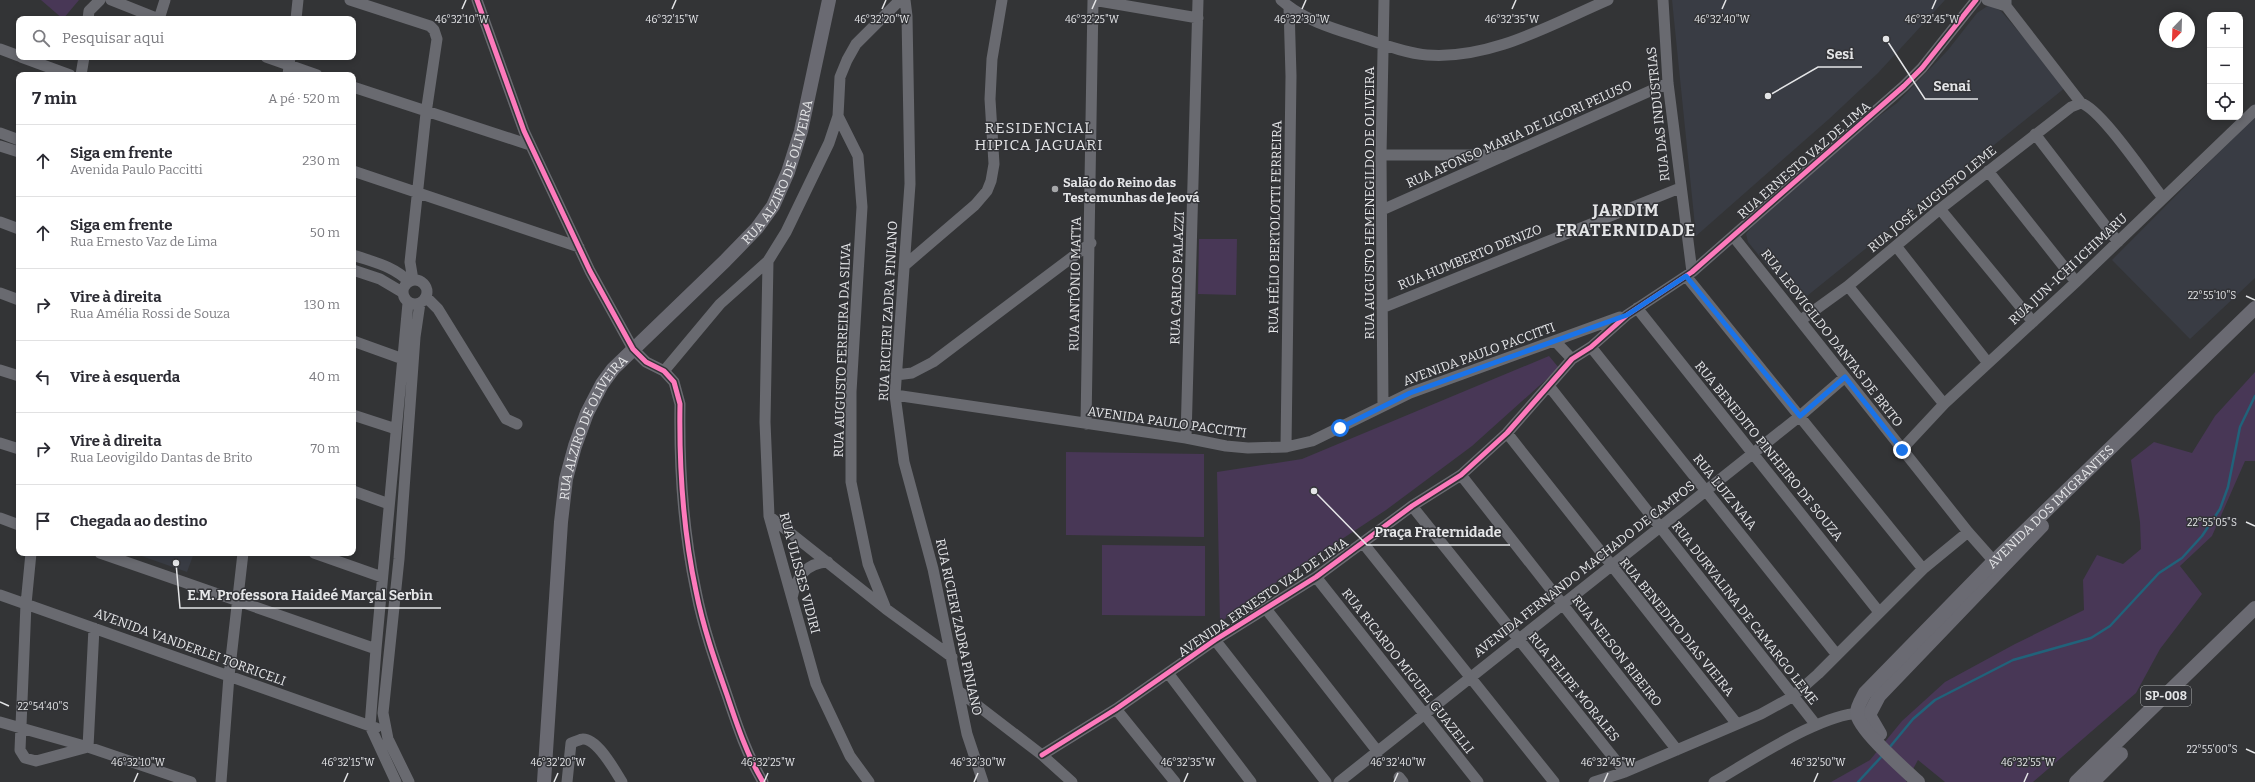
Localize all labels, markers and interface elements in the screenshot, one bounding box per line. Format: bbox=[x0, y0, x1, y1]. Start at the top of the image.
north arrow bbox=[2159, 12, 2195, 48]
map controls bbox=[2207, 12, 2243, 120]
button: + bbox=[2207, 12, 2243, 48]
text: 46°32'10"W bbox=[435, 14, 490, 26]
text: 46°32'15"W bbox=[646, 14, 699, 26]
text: 46°32'20"W bbox=[854, 14, 910, 26]
text: 46°32'25"W bbox=[1065, 14, 1120, 26]
text: 46°32'30"W bbox=[1274, 14, 1331, 26]
text: 46°32'35"W bbox=[1485, 14, 1540, 26]
text: 46°32'40"W bbox=[1694, 14, 1751, 26]
text: 46°32'45"W bbox=[1905, 14, 1960, 26]
search box bbox=[16, 16, 356, 60]
icon: search bbox=[30, 27, 52, 49]
text: Pesquisar aqui bbox=[62, 29, 164, 47]
callout: Sesi bbox=[1818, 41, 1862, 67]
street label: RUA DAS INDUSTRIAS bbox=[1643, 46, 1673, 182]
text: Sesi bbox=[1826, 46, 1854, 63]
button: − bbox=[2207, 48, 2243, 84]
street label: RUA AUGUSTO HEMENEGILDO DE OLIVEIRA bbox=[1362, 66, 1377, 339]
callout: Senai bbox=[1925, 73, 1978, 99]
street label: RUA AFONSO MARIA DE LIGORI PELUSO bbox=[1404, 77, 1634, 191]
text: Senai bbox=[1933, 78, 1971, 95]
button: locate bbox=[2207, 84, 2243, 120]
text: 7 min bbox=[32, 88, 77, 109]
text: A pé · 520 m bbox=[268, 91, 340, 106]
street label: RUA ALZIRO DE OLIVEIRA bbox=[738, 98, 815, 247]
street label: RUA ERNESTO VAZ DE LIMA bbox=[1735, 98, 1874, 222]
district label: RESIDENCIAL HIPICA JAGUARI bbox=[975, 119, 1103, 154]
street label: RUA HÉLIO BERTOLOTTI FERREIRA bbox=[1266, 120, 1284, 334]
street label: RUA JOSÉ AUGUSTO LEME bbox=[1865, 143, 1999, 255]
text: Siga em frente bbox=[70, 144, 173, 162]
icon: ahead bbox=[32, 150, 54, 172]
text: 230 m bbox=[302, 153, 340, 168]
text: Avenida Paulo Paccitti bbox=[70, 162, 203, 177]
place label: Salão do Reino das Testemunhas de Jeová bbox=[1063, 175, 1200, 205]
marker: Salão do Reino das Testemunhas de Jeová bbox=[1050, 184, 1060, 194]
district label: JARDIM FRATERNIDADE bbox=[1556, 200, 1696, 241]
street label: RUA JUN-ICHI ICHIMARU bbox=[2006, 210, 2130, 328]
street label: RUA CARLOS PALAZZI bbox=[1167, 211, 1187, 345]
text: Siga em frente bbox=[70, 216, 173, 234]
street label: RUA ANTÔNIO MATTA bbox=[1066, 216, 1084, 351]
street label: RUA RICIERI ZADRA PINIANO bbox=[876, 221, 900, 401]
street label: RUA HUMBERTO DENIZO bbox=[1396, 221, 1544, 293]
icon: ahead bbox=[32, 222, 54, 244]
text: 50 m bbox=[310, 225, 340, 240]
text: Rua Ernesto Vaz de Lima bbox=[70, 234, 217, 249]
street label: RUA AUGUSTO FERREIRA DA SILVA bbox=[831, 242, 853, 458]
street label: RUA LEOVIGILDO DANTAS DE BRITO bbox=[1758, 246, 1906, 430]
text: Vire à direita bbox=[70, 288, 162, 306]
text: 22°55'10"S bbox=[2188, 290, 2236, 302]
icon: right bbox=[32, 294, 54, 316]
text: 130 m bbox=[304, 297, 340, 312]
text: Rua Amélia Rossi de Souza bbox=[70, 306, 230, 321]
street label: AVENIDA PAULO PACCITTI bbox=[1401, 319, 1557, 389]
street label: RUA ALZIRO DE OLIVEIRA bbox=[556, 351, 631, 501]
street label: RUA BENEDITO PINHEIRO DE SOUZA bbox=[1692, 358, 1847, 544]
icon: left bbox=[32, 366, 54, 388]
text: Vire à esquerda bbox=[70, 368, 180, 386]
text: 40 m bbox=[309, 369, 340, 384]
street label: AVENIDA PAULO PACCITTI bbox=[1086, 403, 1248, 441]
route start bbox=[1331, 419, 1349, 437]
text: Vire à direita bbox=[70, 432, 162, 450]
icon: right bbox=[32, 438, 54, 460]
text: 70 m bbox=[310, 441, 340, 456]
route end bbox=[1893, 441, 1911, 459]
street label: AVENIDA DOS IMIGRANTES bbox=[1984, 442, 2117, 571]
text: Rua Leovigildo Dantas de Brito bbox=[70, 450, 253, 465]
street label: RUA LUIZ NAIA bbox=[1690, 451, 1760, 533]
street label: AVENIDA FERNANDO MACHADO DE CAMPOS bbox=[1470, 478, 1698, 660]
icon: arrive bbox=[32, 510, 54, 532]
street label: RUA ULISSES VIDIRI bbox=[777, 511, 823, 635]
text: Chegada ao destino bbox=[70, 512, 207, 530]
text: 22°55'05"S bbox=[2187, 517, 2237, 529]
callout: Praça Fraternidade bbox=[1367, 519, 1510, 545]
street label: RUA DURVALINA DE CAMARGO LEME bbox=[1669, 519, 1821, 707]
text: Praça Fraternidade bbox=[1375, 524, 1502, 541]
street label: AVENIDA ERNESTO VAZ DE LIMA bbox=[1175, 534, 1352, 660]
street label: RUA RICIERI ZADRA PINIANO bbox=[933, 537, 985, 717]
street label: RUA BENEDITO DIAS VIEIRA bbox=[1617, 555, 1738, 700]
callout: E.M. Professora Haideé Marçal Serbin bbox=[180, 582, 441, 608]
street label: RUA RICARDO MIGUEL GUAZELLI bbox=[1339, 586, 1477, 756]
text: E.M. Professora Haideé Marçal Serbin bbox=[187, 587, 433, 604]
street label: RUA NELSON RIBEIRO bbox=[1569, 593, 1665, 709]
street label: AVENIDA VANDERLEI TORRICELI bbox=[92, 605, 288, 689]
street label: RUA FELIPE MORALES bbox=[1525, 630, 1623, 744]
road number: SP-008 bbox=[2141, 686, 2191, 706]
text: 22°54'40"S bbox=[18, 701, 68, 713]
text: 22°55'00"S bbox=[2187, 744, 2237, 756]
text: 46°32'10"W bbox=[111, 757, 166, 769]
text: 46°32'15"W bbox=[322, 757, 375, 769]
text: 46°32'20"W bbox=[530, 757, 586, 769]
text: 46°32'25"W bbox=[741, 757, 796, 769]
text: 46°32'30"W bbox=[950, 757, 1007, 769]
text: 46°32'35"W bbox=[1161, 757, 1216, 769]
text: 46°32'40"W bbox=[1370, 757, 1427, 769]
text: 46°32'45"W bbox=[1581, 757, 1636, 769]
text: 46°32'50"W bbox=[1790, 757, 1846, 769]
text: 46°32'55"W bbox=[2001, 757, 2056, 769]

